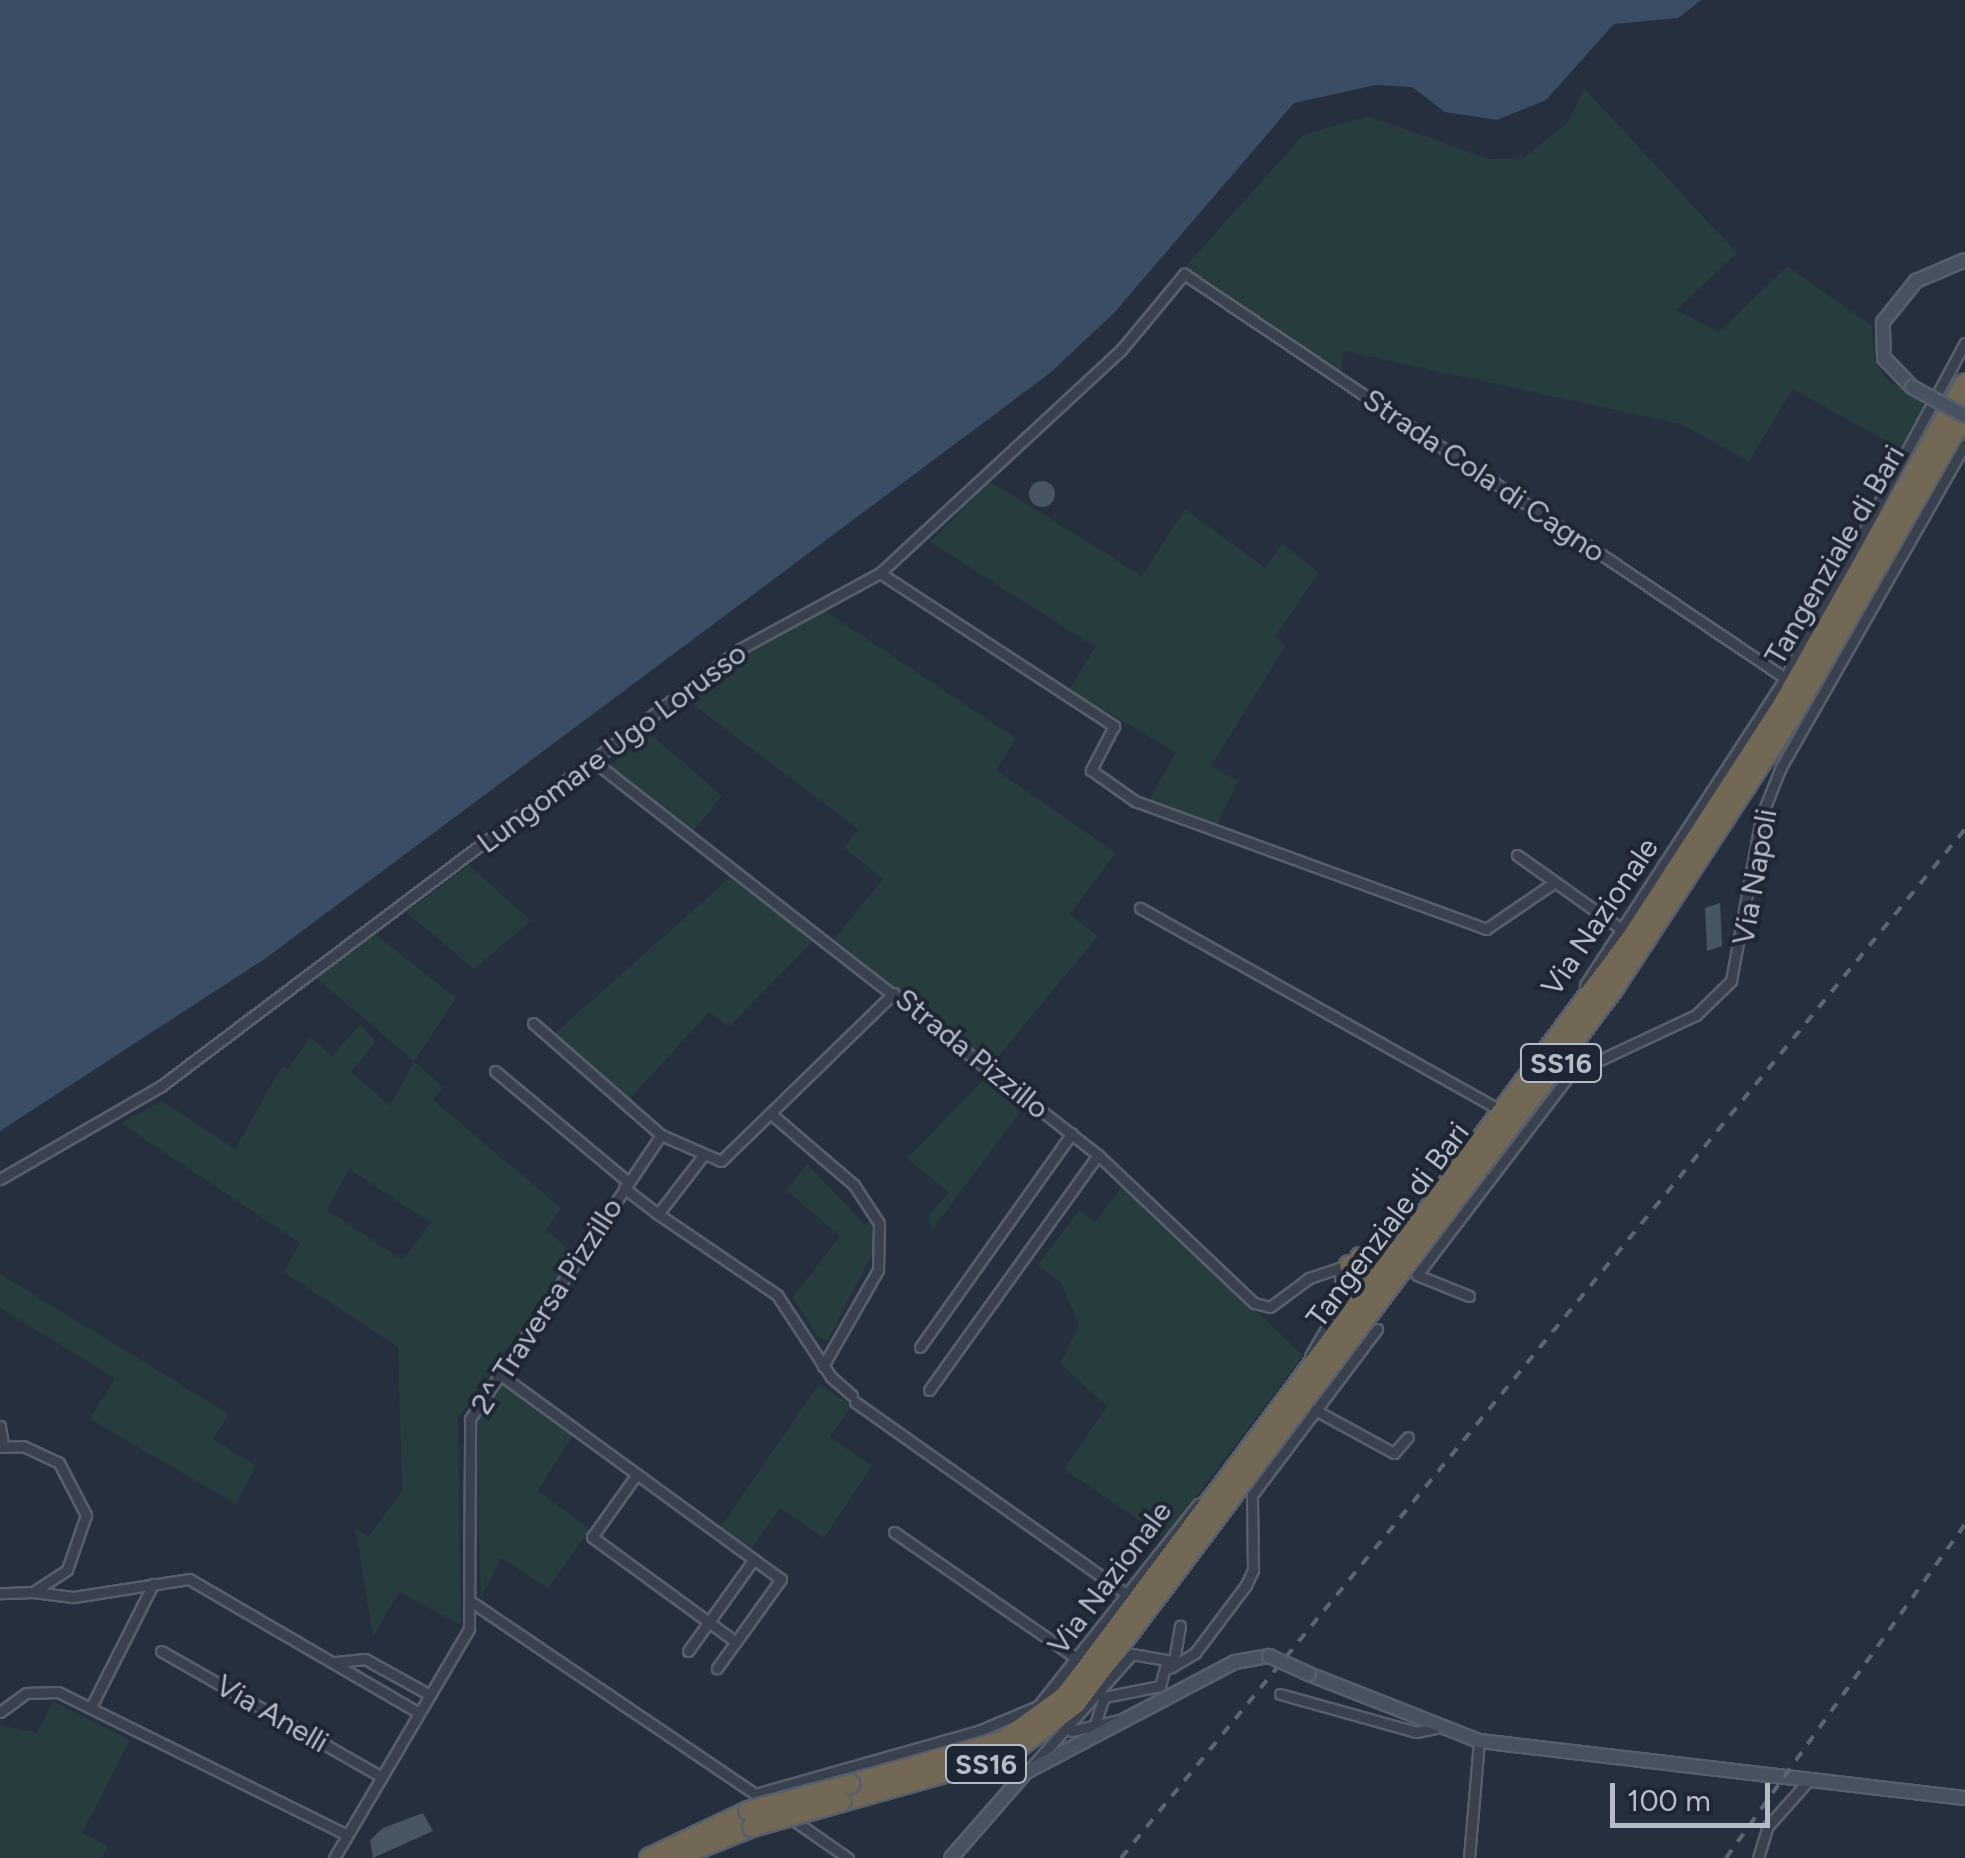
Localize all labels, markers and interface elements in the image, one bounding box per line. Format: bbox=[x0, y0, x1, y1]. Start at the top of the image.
street label: Strada Cola di Cagno bbox=[1356, 382, 1612, 570]
street label: Tangenziale di Bari bbox=[1758, 439, 1912, 671]
street label: Lungomare Ugo Lorusso bbox=[470, 635, 754, 861]
street label: Via Napoli bbox=[1725, 806, 1785, 948]
street label: Via Nazionale bbox=[1534, 831, 1666, 1003]
street label: Strada Pizzillo bbox=[888, 981, 1056, 1127]
road number: SS16 bbox=[1518, 1040, 1604, 1086]
street label: Tangenziale di Bari bbox=[1299, 1115, 1477, 1335]
street label: 2^ Traversa Pizzillo bbox=[464, 1191, 630, 1421]
street label: Via Nazionale bbox=[1041, 1494, 1179, 1662]
street label: Via Anelli bbox=[209, 1667, 335, 1761]
road number: SS16 bbox=[944, 1741, 1028, 1787]
scale bar bbox=[1615, 1763, 1775, 1825]
text: 100 m bbox=[1627, 1782, 1711, 1819]

